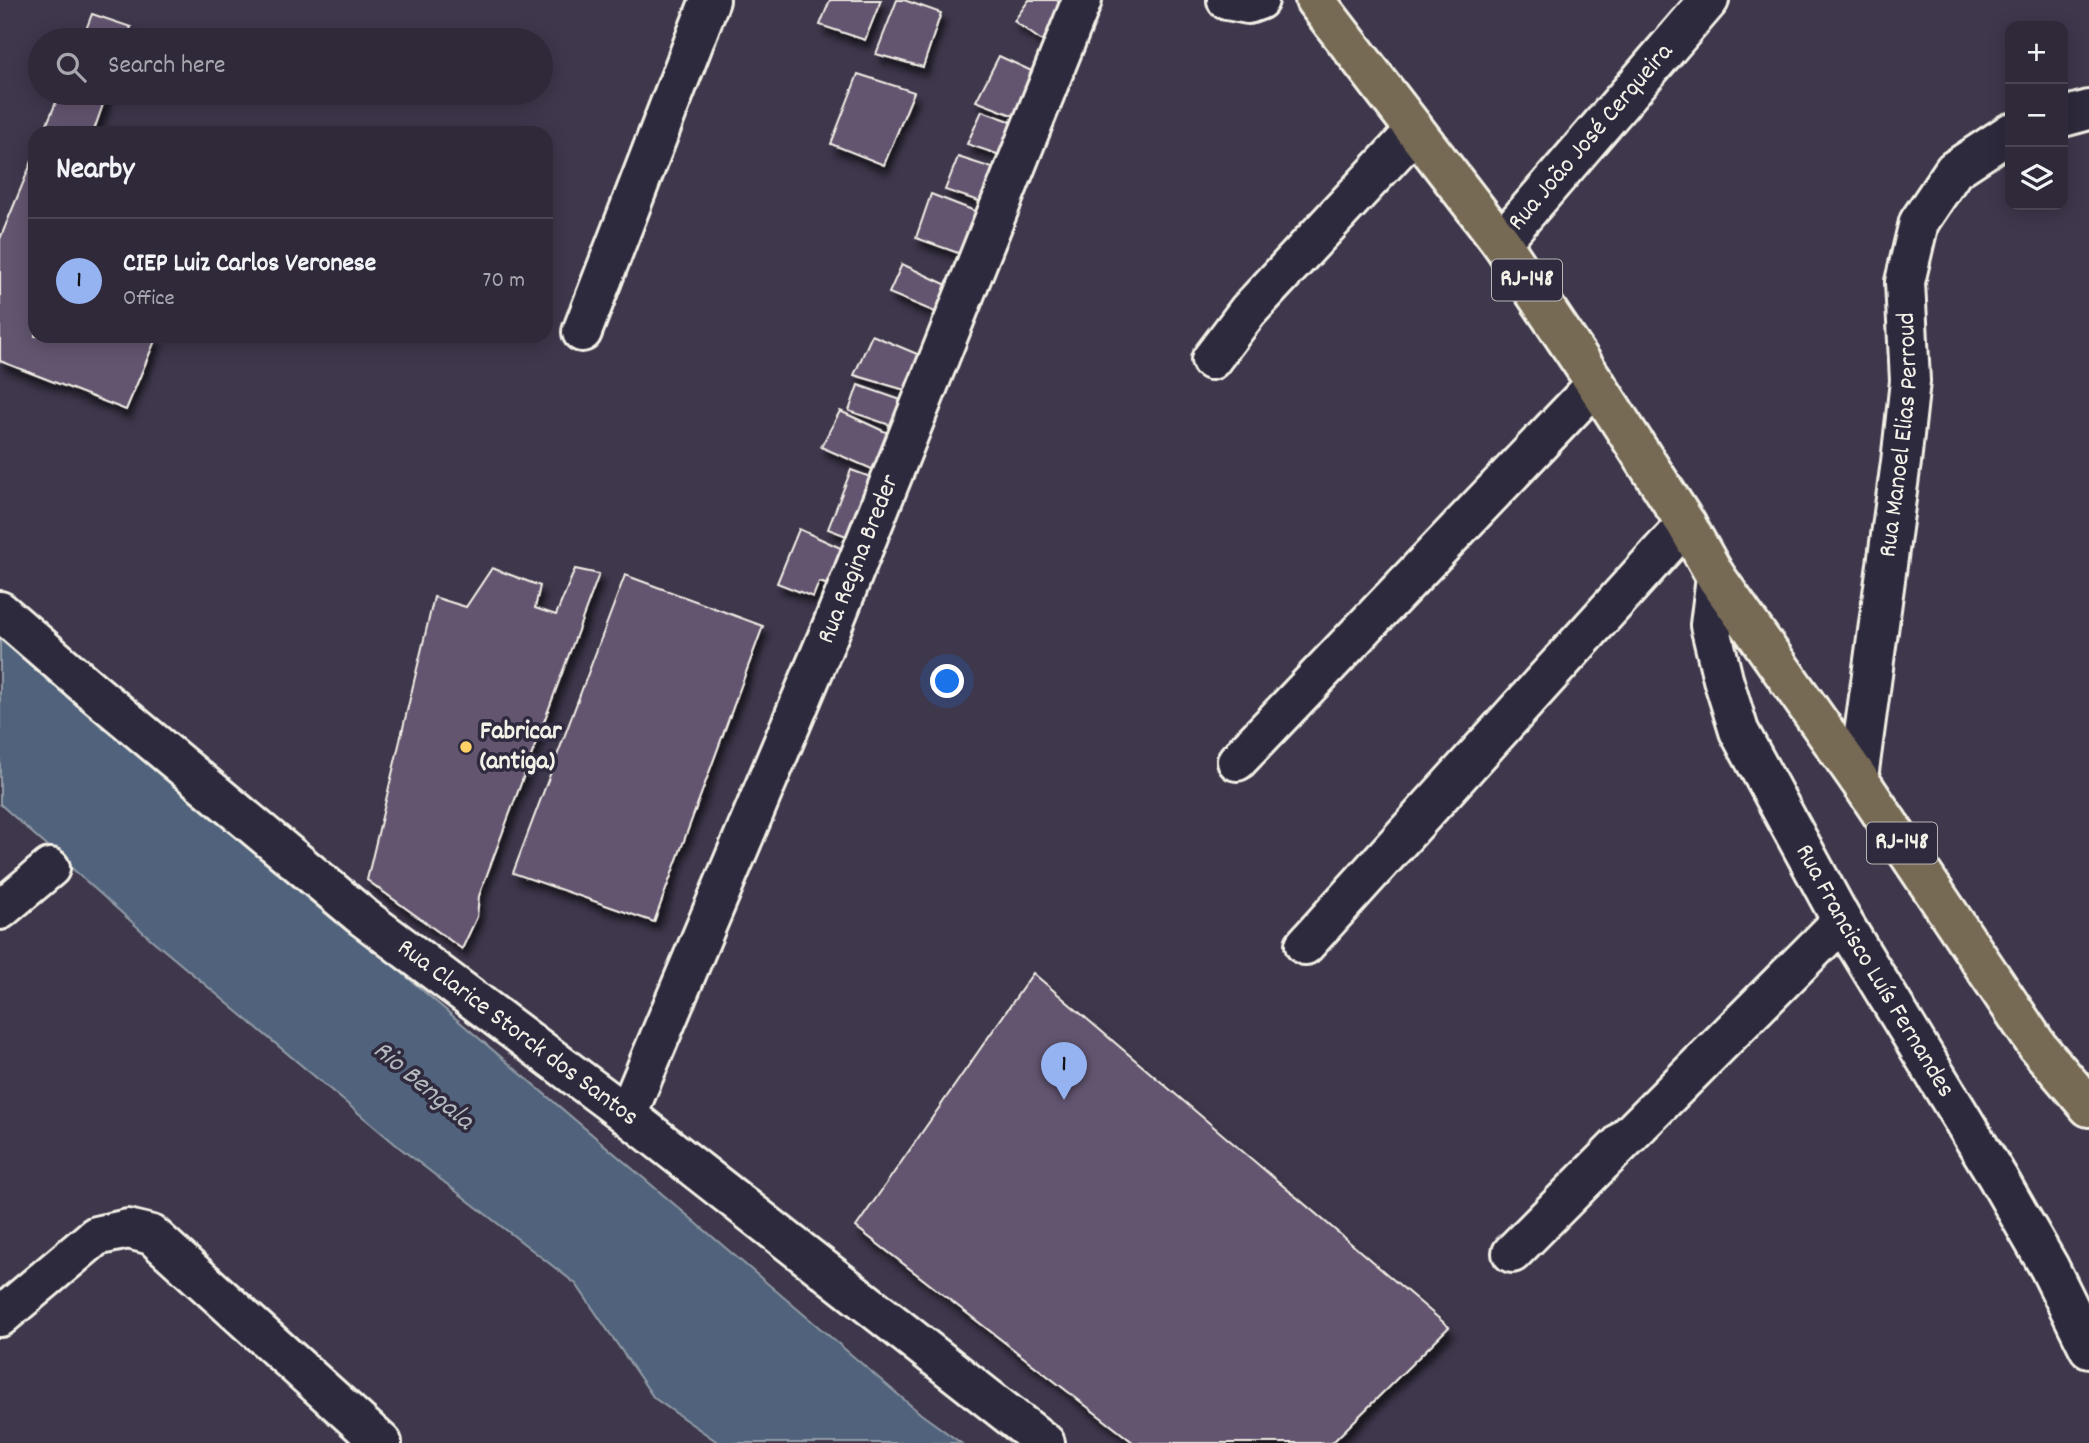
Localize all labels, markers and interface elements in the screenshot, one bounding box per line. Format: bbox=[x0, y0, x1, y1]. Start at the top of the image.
map controls bbox=[2005, 21, 2068, 210]
button: + bbox=[2005, 21, 2068, 84]
search box bbox=[28, 28, 553, 105]
street label: Rua João José Cerqueira bbox=[1499, 35, 1683, 240]
icon: search bbox=[52, 48, 90, 86]
text: Search here bbox=[108, 48, 226, 85]
button: − bbox=[2005, 84, 2068, 147]
button: layers bbox=[2005, 147, 2068, 210]
text: Nearby bbox=[56, 150, 134, 193]
text: CIEP Luiz Carlos Veronese bbox=[123, 246, 376, 283]
road number: RJ-148 bbox=[1492, 260, 1562, 300]
text: 1 bbox=[76, 265, 82, 298]
text: 70 m bbox=[483, 265, 525, 298]
text: Office bbox=[123, 283, 175, 316]
street label: Rua Manoel Elias Perroud bbox=[1870, 311, 1929, 560]
street label: Rua Regina Breder bbox=[808, 469, 909, 650]
your location bbox=[930, 664, 964, 698]
place label: Fabricar (antiga) bbox=[480, 714, 562, 781]
marker: Fabricar (antiga) bbox=[458, 739, 474, 755]
road number: RJ-148 bbox=[1867, 822, 1937, 864]
street label: Rua Francisco Luís Fernandes bbox=[1785, 838, 1964, 1105]
street label: Rua Clarice Storck dos Santos bbox=[389, 930, 646, 1136]
water label: Rio Bengala bbox=[363, 1033, 483, 1143]
pin: 1 bbox=[1041, 1042, 1087, 1100]

